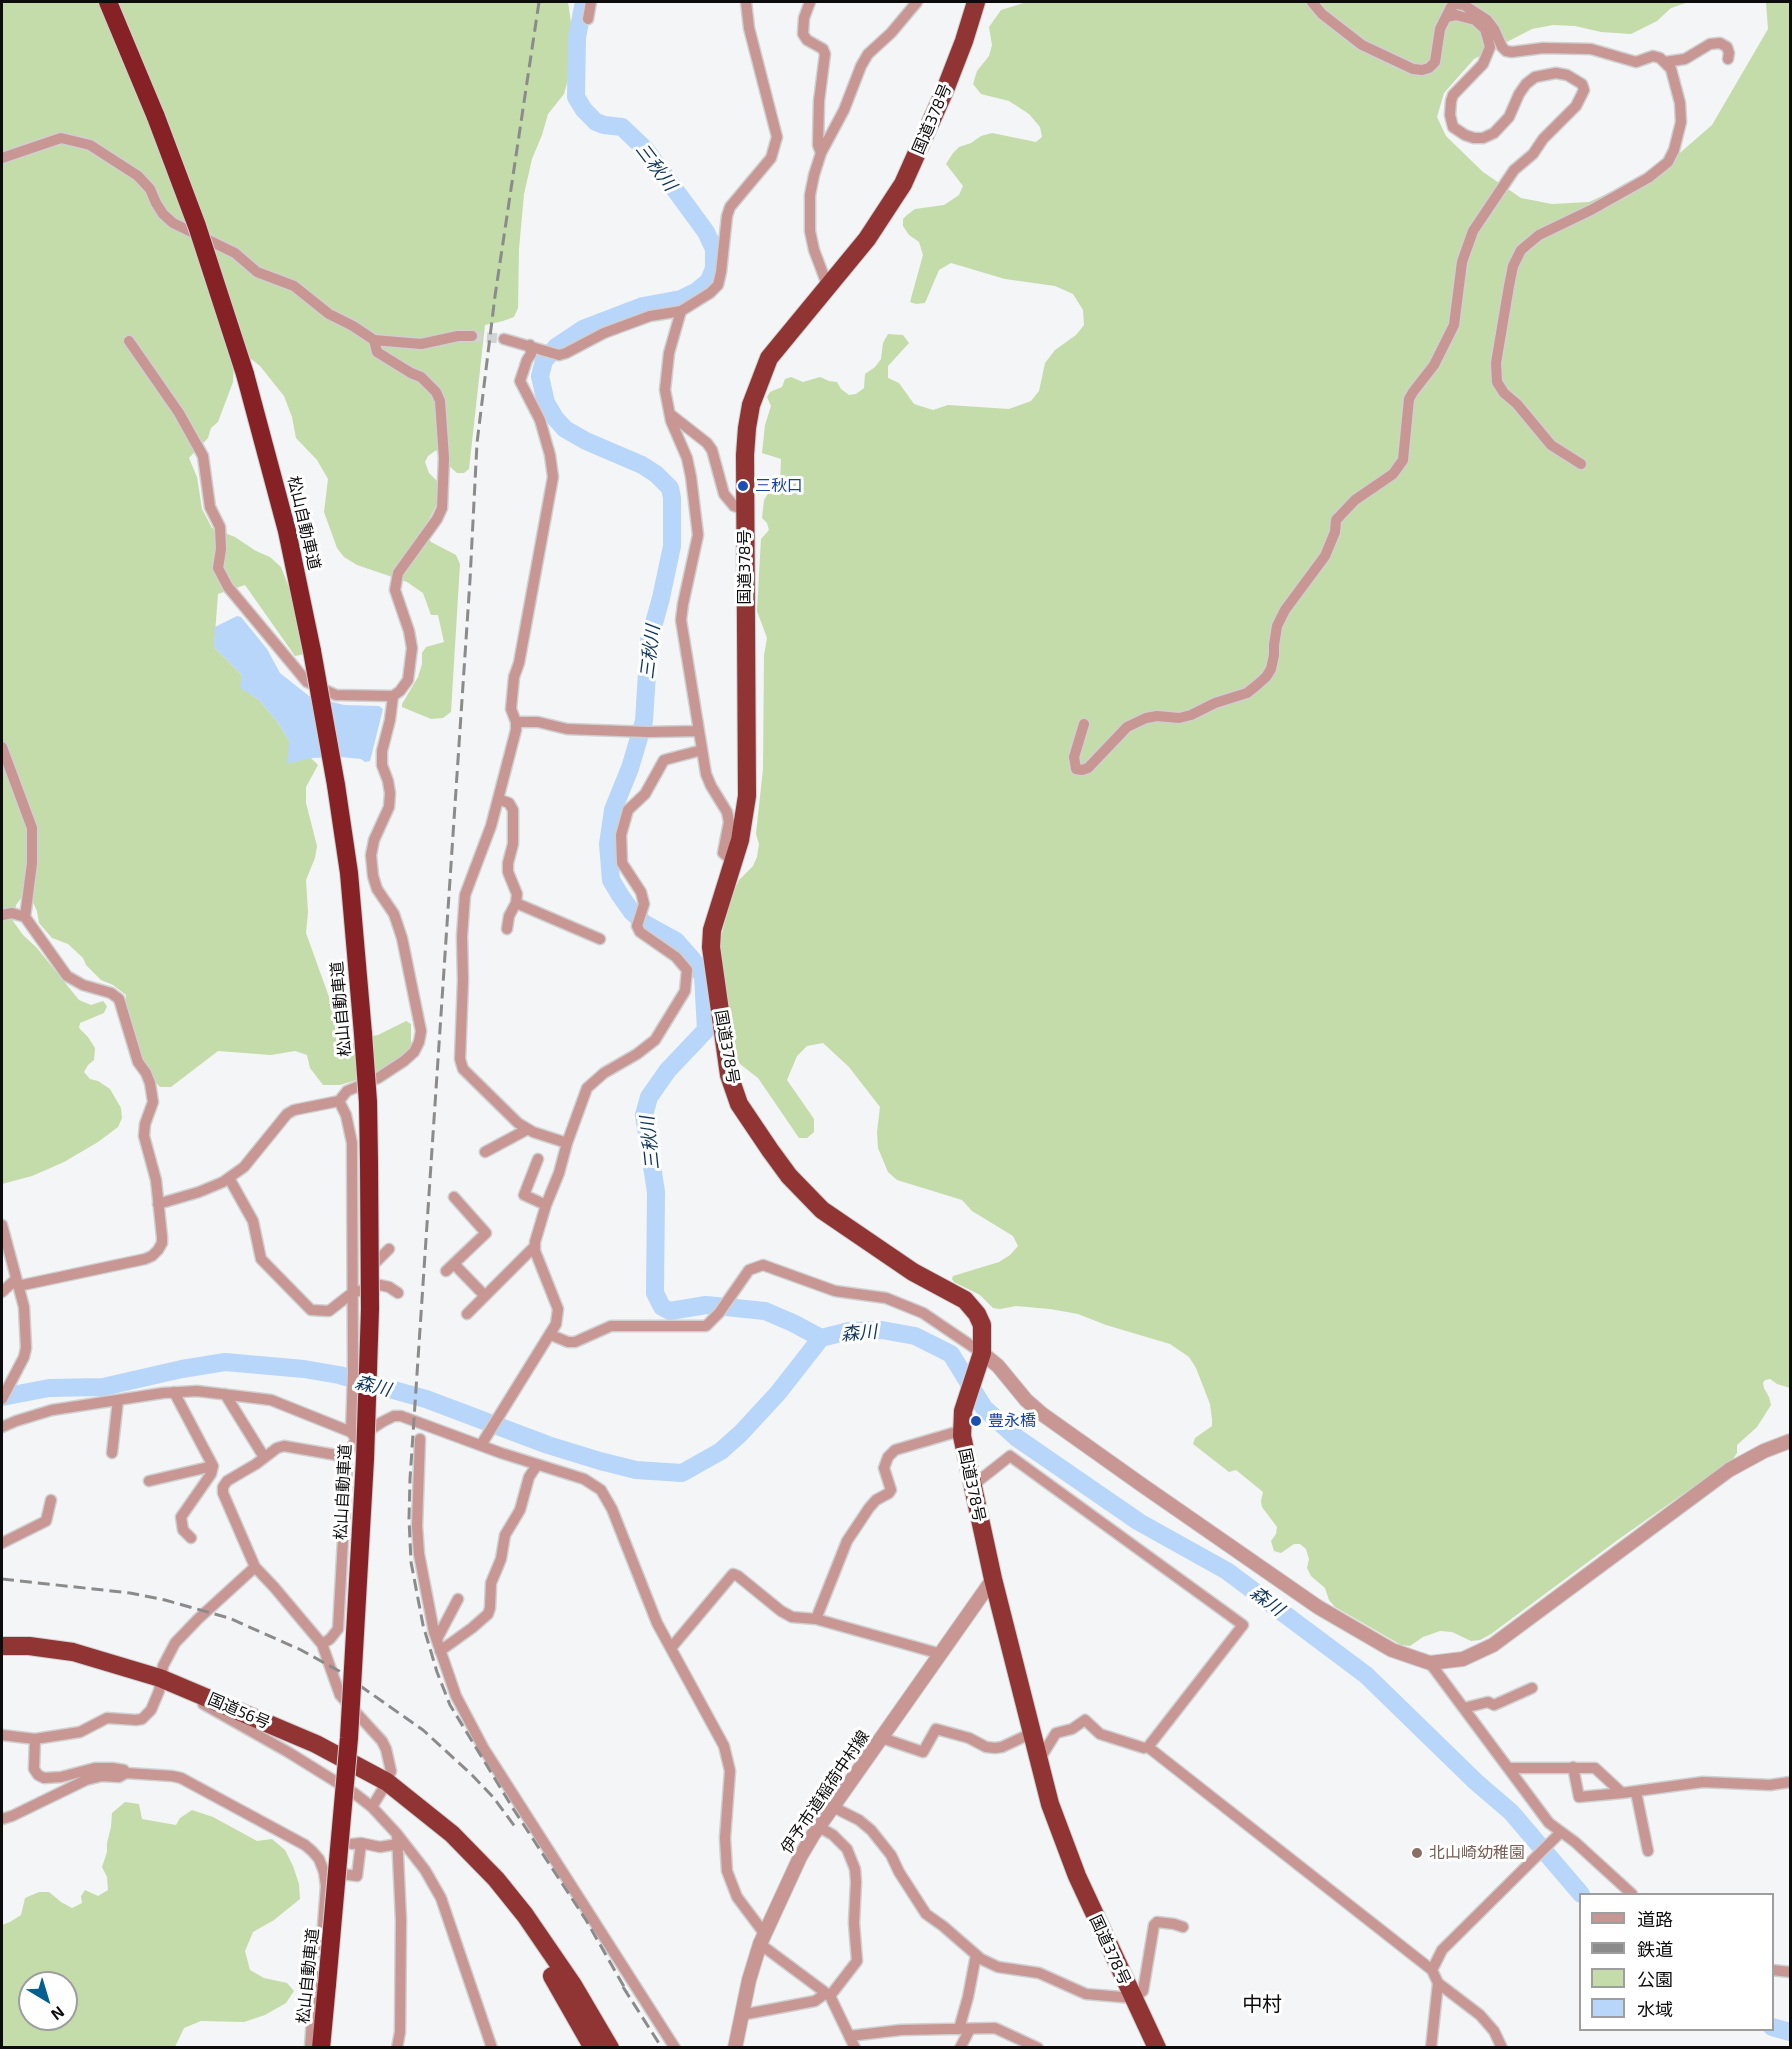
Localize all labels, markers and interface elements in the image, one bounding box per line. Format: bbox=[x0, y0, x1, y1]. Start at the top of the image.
street label: 国道378号 bbox=[909, 81, 955, 157]
water label: 三秋川 bbox=[631, 139, 681, 195]
street label: 松山自動車道 bbox=[284, 474, 324, 572]
place label: 三秋口 bbox=[755, 476, 803, 496]
marker: 三秋口 bbox=[736, 479, 750, 493]
street label: 国道378号 bbox=[735, 530, 755, 604]
water label: 三秋川 bbox=[636, 624, 664, 680]
street label: 松山自動車道 bbox=[327, 960, 355, 1058]
street label: 国道378号 bbox=[711, 1009, 743, 1085]
water label: 三秋川 bbox=[636, 1115, 664, 1171]
water label: 森川 bbox=[840, 1321, 878, 1345]
water label: 森川 bbox=[353, 1371, 393, 1401]
place label: 豊永橋 bbox=[988, 1411, 1036, 1431]
marker: 豊永橋 bbox=[969, 1414, 983, 1428]
street label: 松山自動車道 bbox=[331, 1444, 355, 1540]
street label: 国道378号 bbox=[955, 1446, 989, 1524]
water label: 森川 bbox=[1246, 1582, 1288, 1620]
street label: 国道56号 bbox=[205, 1689, 273, 1733]
street label: 伊予市道稲荷中村線 bbox=[777, 1727, 873, 1857]
place label: 北山崎幼稚園 bbox=[1429, 1843, 1525, 1863]
marker: 北山崎幼稚園 bbox=[1410, 1846, 1424, 1860]
legend bbox=[1579, 1893, 1774, 2031]
text: 道路 bbox=[1637, 1908, 1673, 1930]
street label: 国道378号 bbox=[1085, 1912, 1135, 1988]
street label: 松山自動車道 bbox=[293, 1927, 323, 2025]
text: 鉄道 bbox=[1637, 1938, 1673, 1960]
text: 公園 bbox=[1637, 1968, 1673, 1990]
north arrow bbox=[18, 1971, 78, 2031]
district label: 中村 bbox=[1242, 1992, 1282, 2016]
text: 水域 bbox=[1637, 1998, 1673, 2020]
text: N bbox=[48, 2003, 69, 2025]

